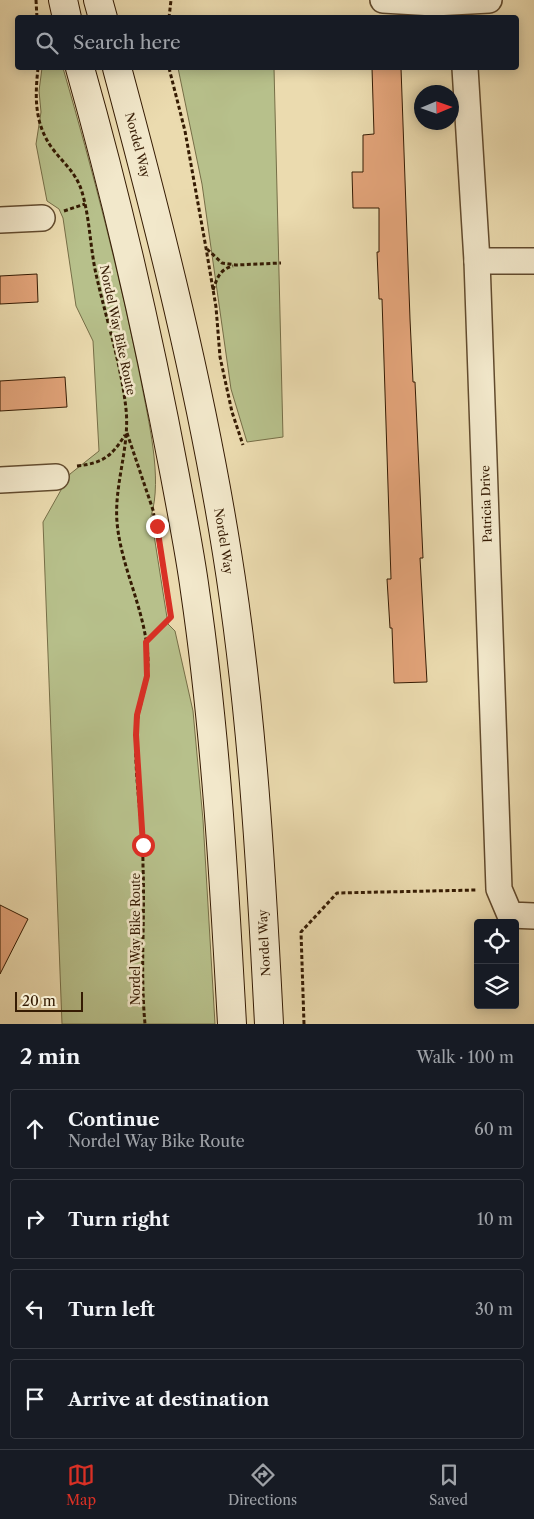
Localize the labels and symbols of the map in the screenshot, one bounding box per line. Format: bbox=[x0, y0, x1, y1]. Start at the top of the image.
north arrow bbox=[414, 85, 459, 130]
street label: Nordel Way bbox=[122, 111, 154, 180]
street label: Nordel Way Bike Route bbox=[97, 264, 139, 397]
street label: Patricia Drive bbox=[477, 465, 495, 543]
street label: Nordel Way bbox=[211, 507, 237, 576]
route end bbox=[146, 515, 169, 538]
route start bbox=[132, 834, 155, 857]
street label: Nordel Way Bike Route bbox=[128, 872, 143, 1005]
street label: Nordel Way bbox=[255, 909, 273, 977]
scale bar bbox=[15, 989, 82, 1012]

